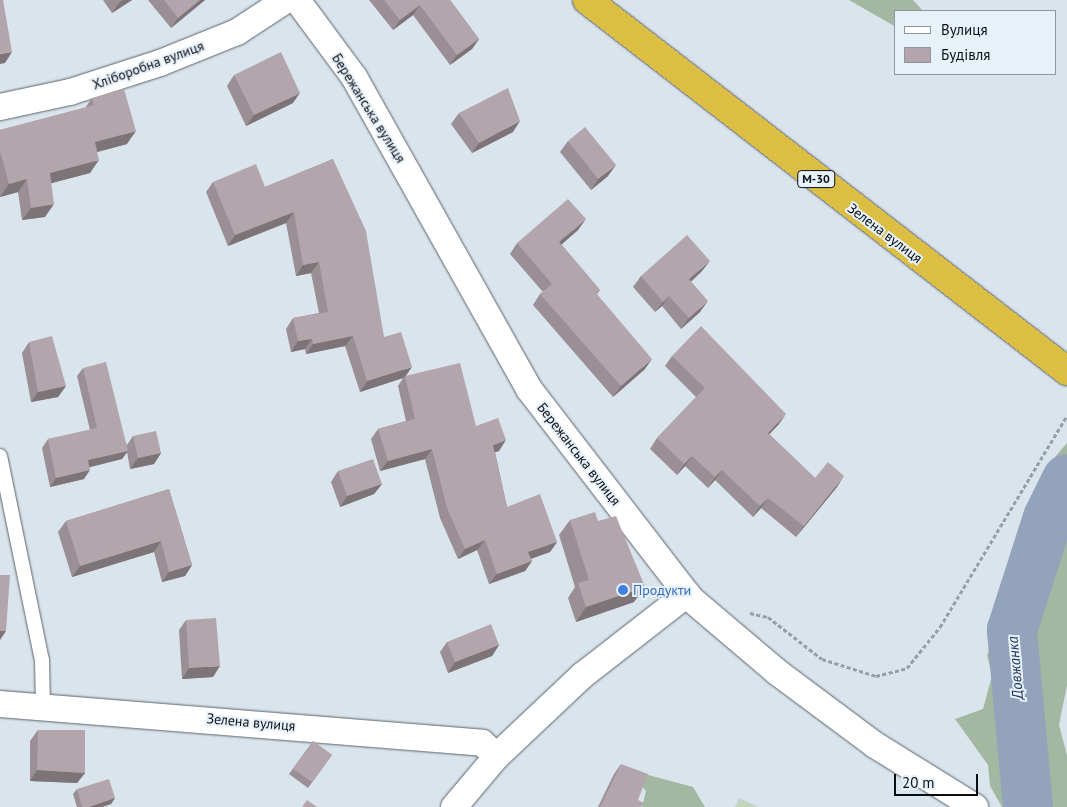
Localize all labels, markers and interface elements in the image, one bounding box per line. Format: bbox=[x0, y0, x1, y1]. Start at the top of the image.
legend bbox=[894, 10, 1057, 75]
text: Вулиця bbox=[941, 20, 988, 39]
street label: Хліборобна вулиця bbox=[90, 37, 206, 93]
text: Будівля bbox=[941, 45, 990, 64]
street label: Бережанська вулиця bbox=[329, 50, 409, 166]
road number: М-30 bbox=[796, 170, 836, 188]
street label: Зелена вулиця bbox=[844, 199, 926, 267]
street label: Бережанська вулиця bbox=[534, 399, 624, 509]
place label: Продукти bbox=[633, 582, 691, 598]
marker: Продукти bbox=[617, 584, 629, 596]
water label: Довжанка bbox=[1003, 636, 1027, 700]
street label: Зелена вулиця bbox=[206, 710, 296, 734]
scale bar bbox=[897, 764, 981, 796]
text: 20 m bbox=[902, 773, 935, 792]

